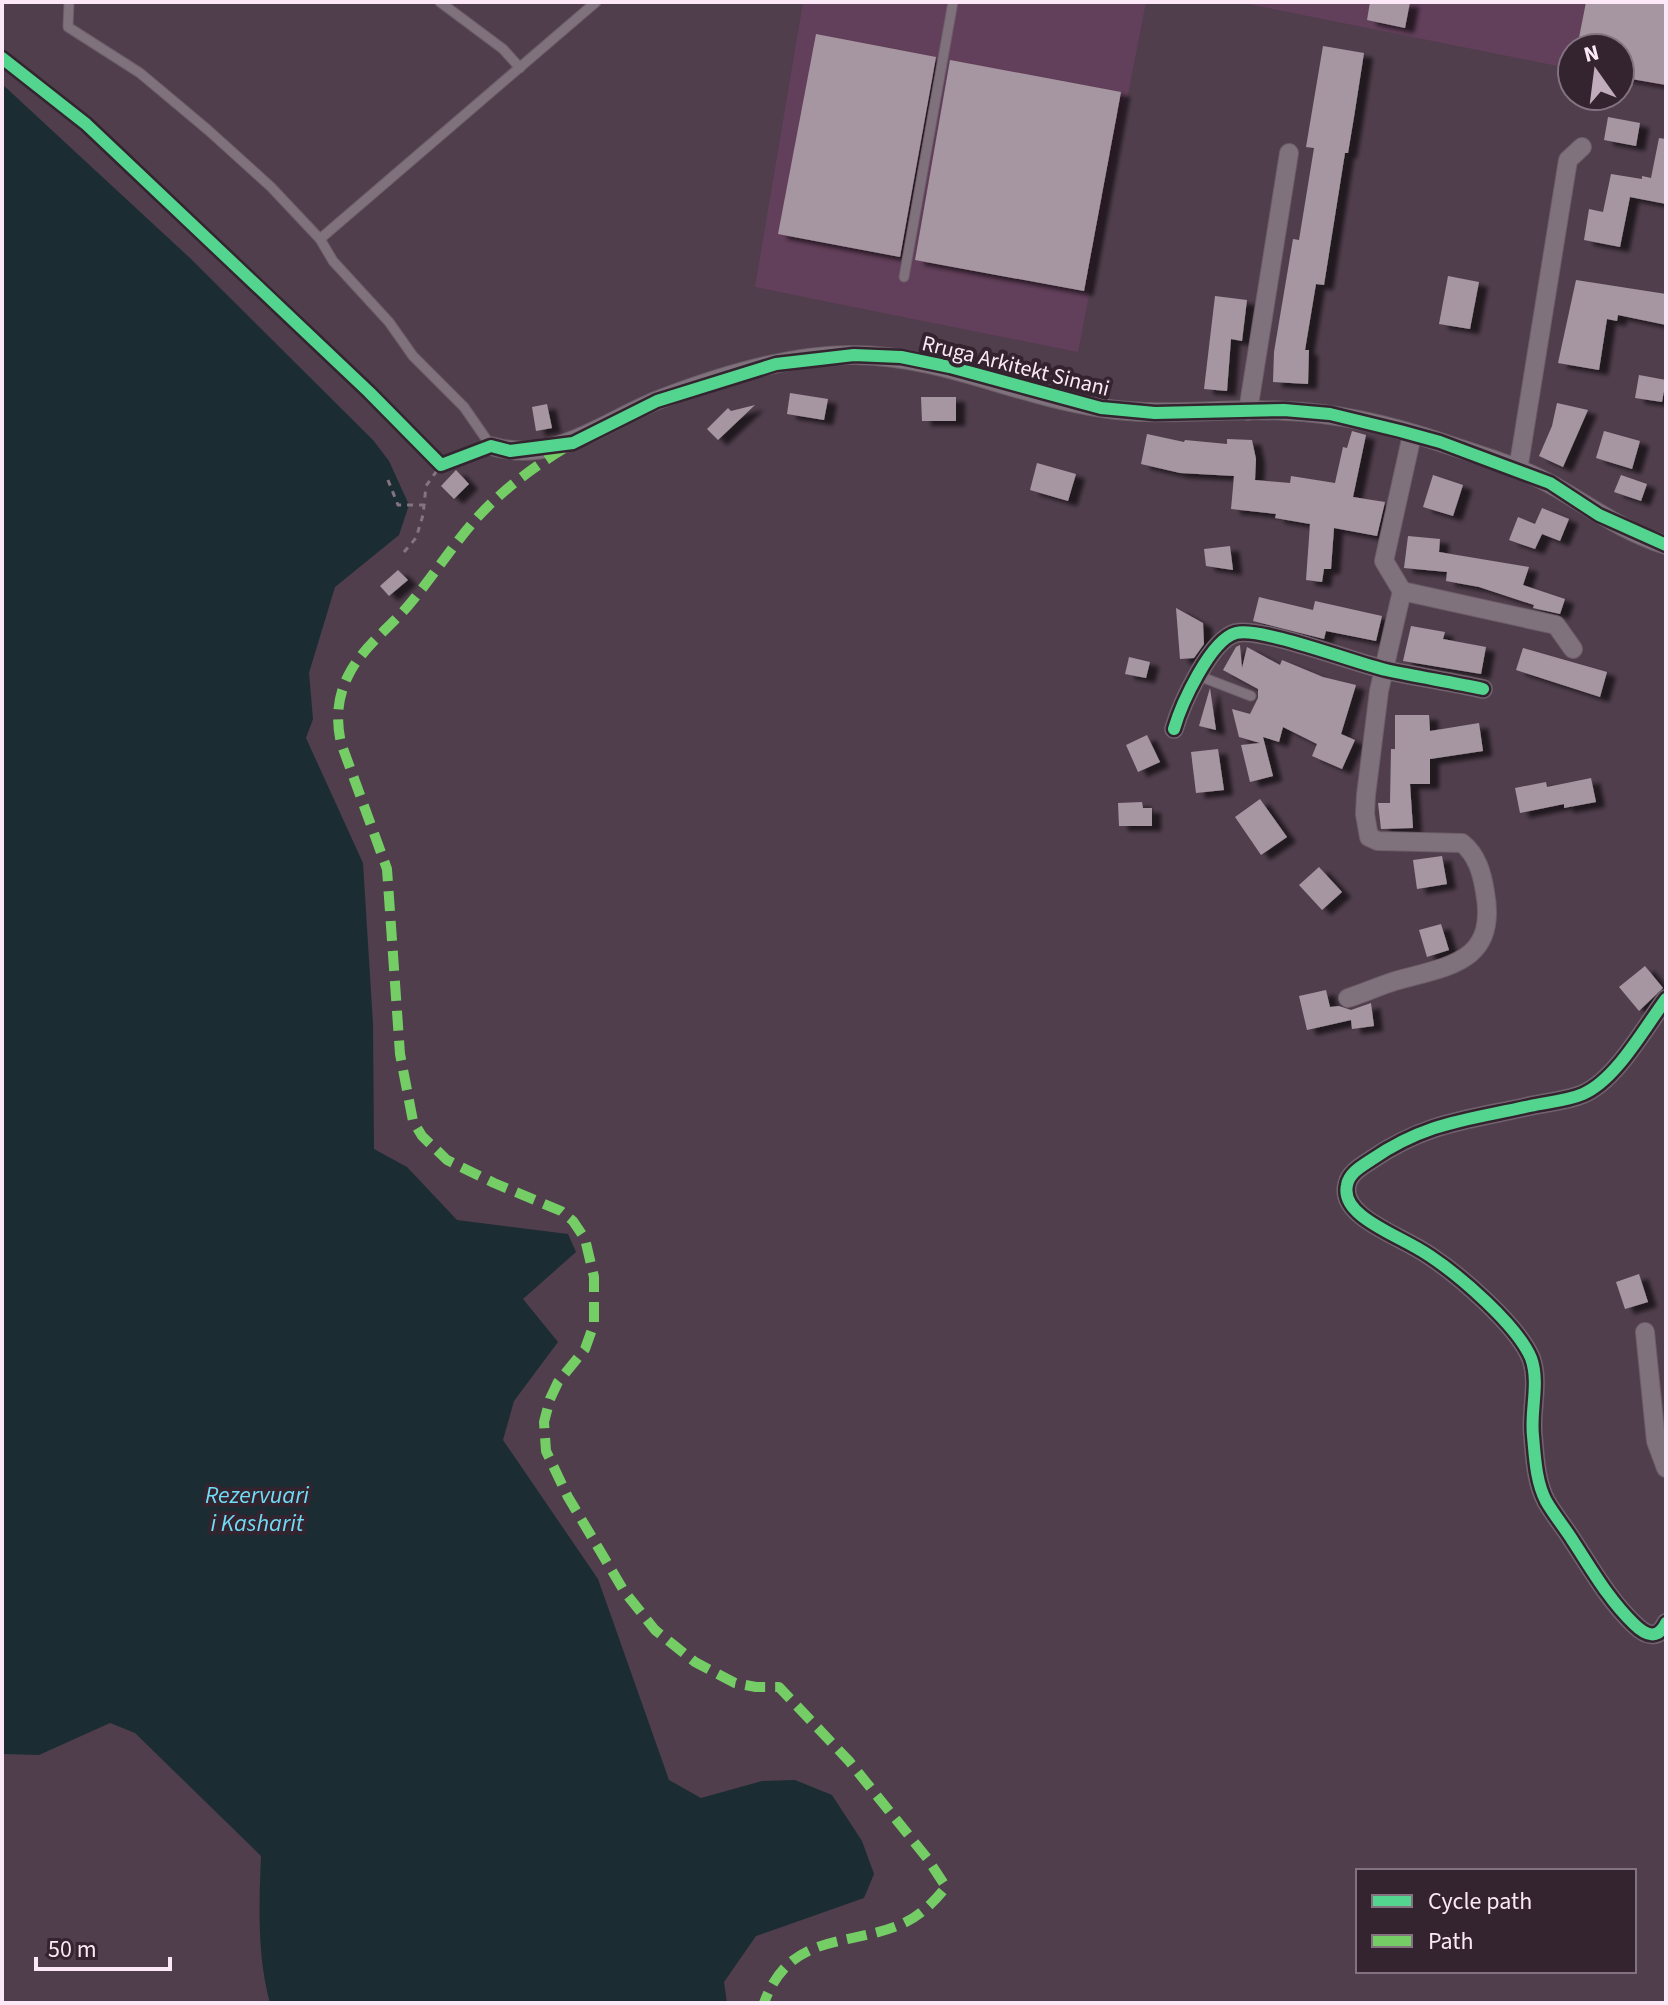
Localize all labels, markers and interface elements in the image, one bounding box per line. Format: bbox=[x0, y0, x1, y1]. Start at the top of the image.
north arrow bbox=[1556, 32, 1636, 112]
text: N bbox=[1580, 36, 1602, 71]
street label: Rruga Arkitekt Sinani bbox=[919, 327, 1113, 405]
water label: Rezervuari i Kasharit bbox=[205, 1478, 309, 1541]
legend bbox=[1356, 1869, 1636, 1973]
text: Cycle path bbox=[1428, 1884, 1532, 1919]
scale bar bbox=[36, 1921, 170, 1971]
text: Path bbox=[1428, 1924, 1474, 1959]
text: 50 m bbox=[48, 1932, 97, 1967]

